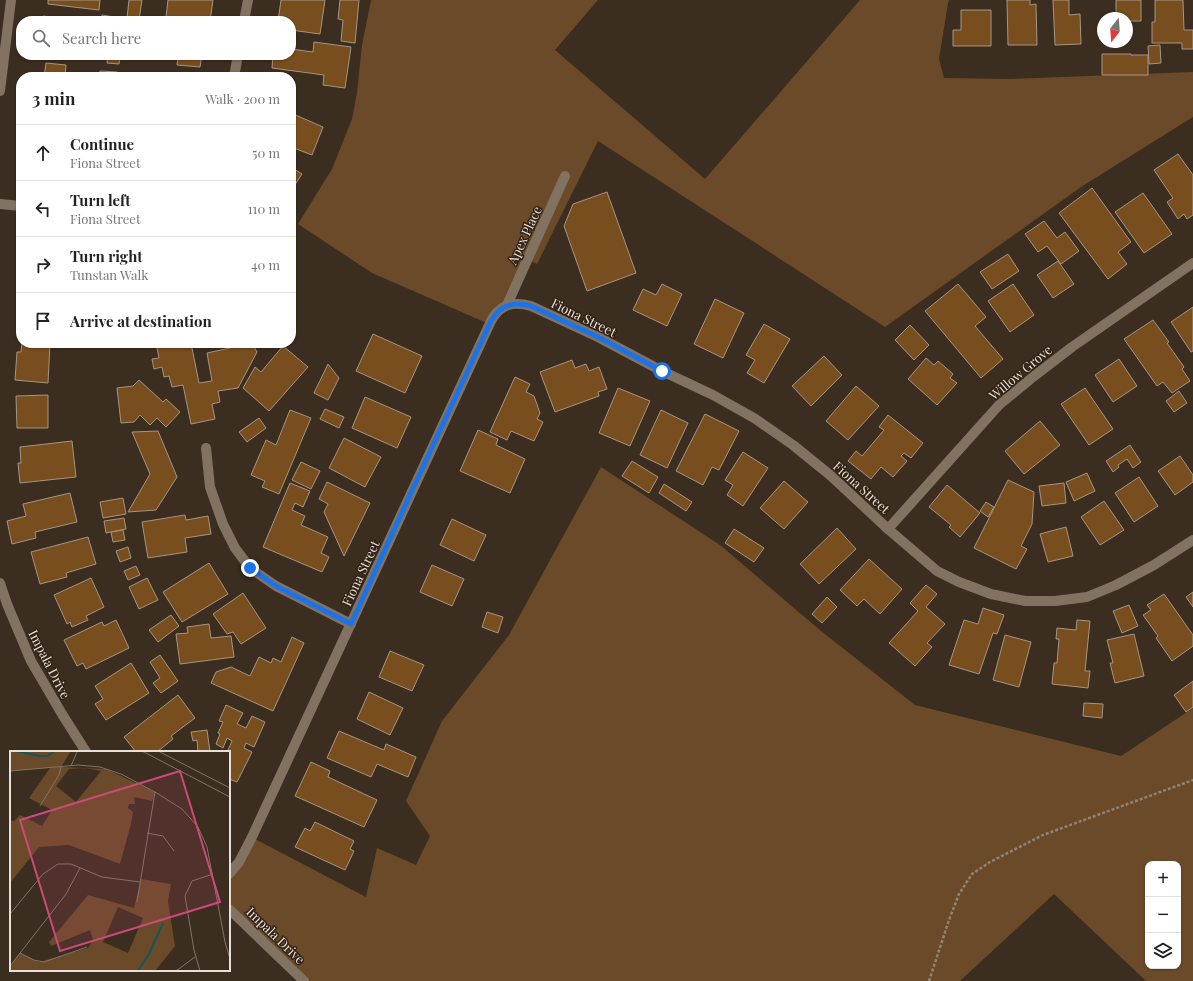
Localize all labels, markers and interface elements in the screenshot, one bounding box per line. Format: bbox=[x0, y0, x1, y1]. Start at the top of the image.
north arrow bbox=[1097, 12, 1133, 48]
search box bbox=[16, 16, 296, 60]
icon: search bbox=[30, 27, 52, 49]
text: Search here bbox=[62, 28, 141, 48]
text: 3 min bbox=[32, 87, 75, 109]
text: Walk · 200 m bbox=[205, 90, 280, 107]
text: Continue bbox=[70, 134, 134, 154]
icon: ahead bbox=[32, 142, 54, 164]
text: 50 m bbox=[252, 144, 280, 161]
text: Fiona Street bbox=[70, 154, 141, 171]
text: Turn left bbox=[70, 190, 131, 210]
icon: left bbox=[32, 198, 54, 220]
text: 110 m bbox=[248, 200, 280, 217]
street label: Apex Place bbox=[503, 203, 545, 268]
text: Fiona Street bbox=[70, 210, 141, 227]
text: Turn right bbox=[70, 246, 143, 266]
icon: right bbox=[32, 254, 54, 276]
text: 40 m bbox=[251, 256, 280, 273]
text: Tunstan Walk bbox=[70, 266, 148, 283]
street label: Fiona Street bbox=[549, 294, 620, 340]
icon: arrive bbox=[32, 310, 54, 332]
text: Arrive at destination bbox=[70, 311, 212, 331]
street label: Willow Grove bbox=[984, 340, 1055, 404]
route start bbox=[653, 362, 671, 380]
street label: Fiona Street bbox=[830, 457, 894, 517]
street label: Fiona Street bbox=[337, 537, 383, 609]
route end bbox=[241, 559, 259, 577]
street label: Impala Drive bbox=[25, 627, 75, 702]
inset map bbox=[10, 751, 230, 971]
map controls bbox=[1145, 861, 1181, 969]
button: + bbox=[1145, 861, 1181, 897]
button: − bbox=[1145, 897, 1181, 933]
street label: Impala Drive bbox=[243, 903, 309, 967]
button: layers bbox=[1145, 933, 1181, 969]

